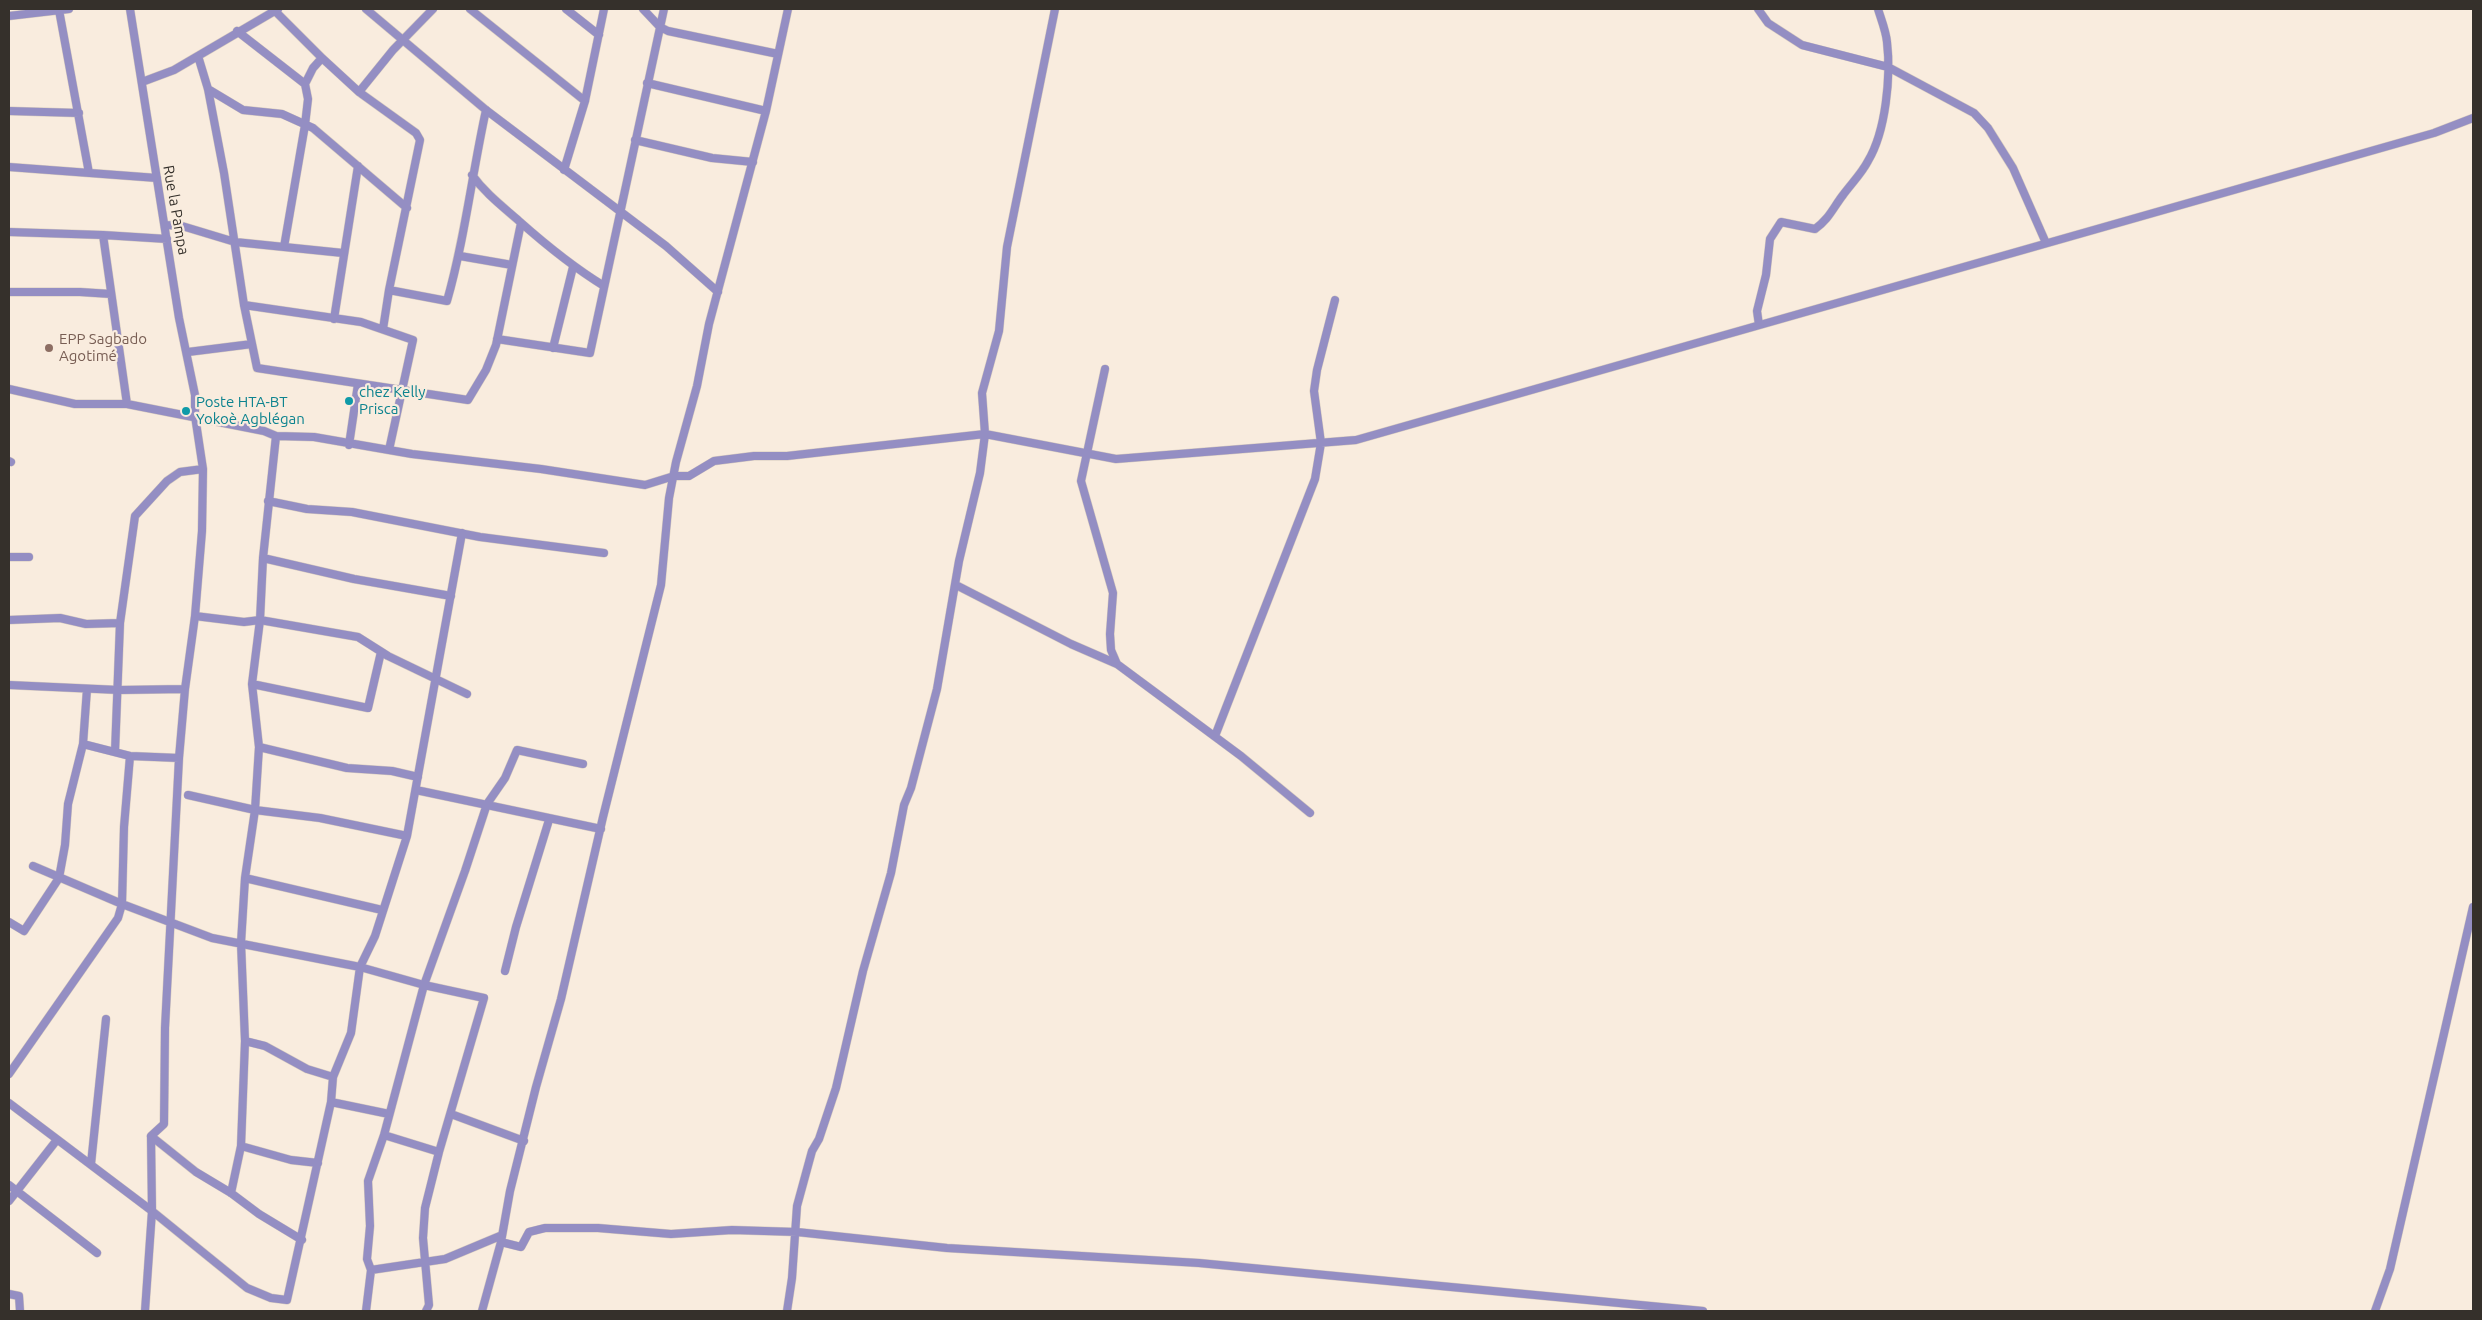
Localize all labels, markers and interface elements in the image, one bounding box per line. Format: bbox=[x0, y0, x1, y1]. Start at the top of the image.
street label: Rue la Pampa bbox=[159, 164, 193, 256]
place label: EPP Sagbado Agotimé bbox=[59, 330, 147, 365]
marker: EPP Sagbado Agotimé bbox=[43, 342, 55, 354]
place label: chez Kelly Prisca bbox=[359, 383, 425, 418]
place label: Poste HTA-BT Yokoè Agblégan bbox=[196, 393, 305, 428]
marker: chez Kelly Prisca bbox=[343, 395, 355, 407]
marker: Poste HTA-BT Yokoè Agblégan bbox=[180, 405, 192, 417]

